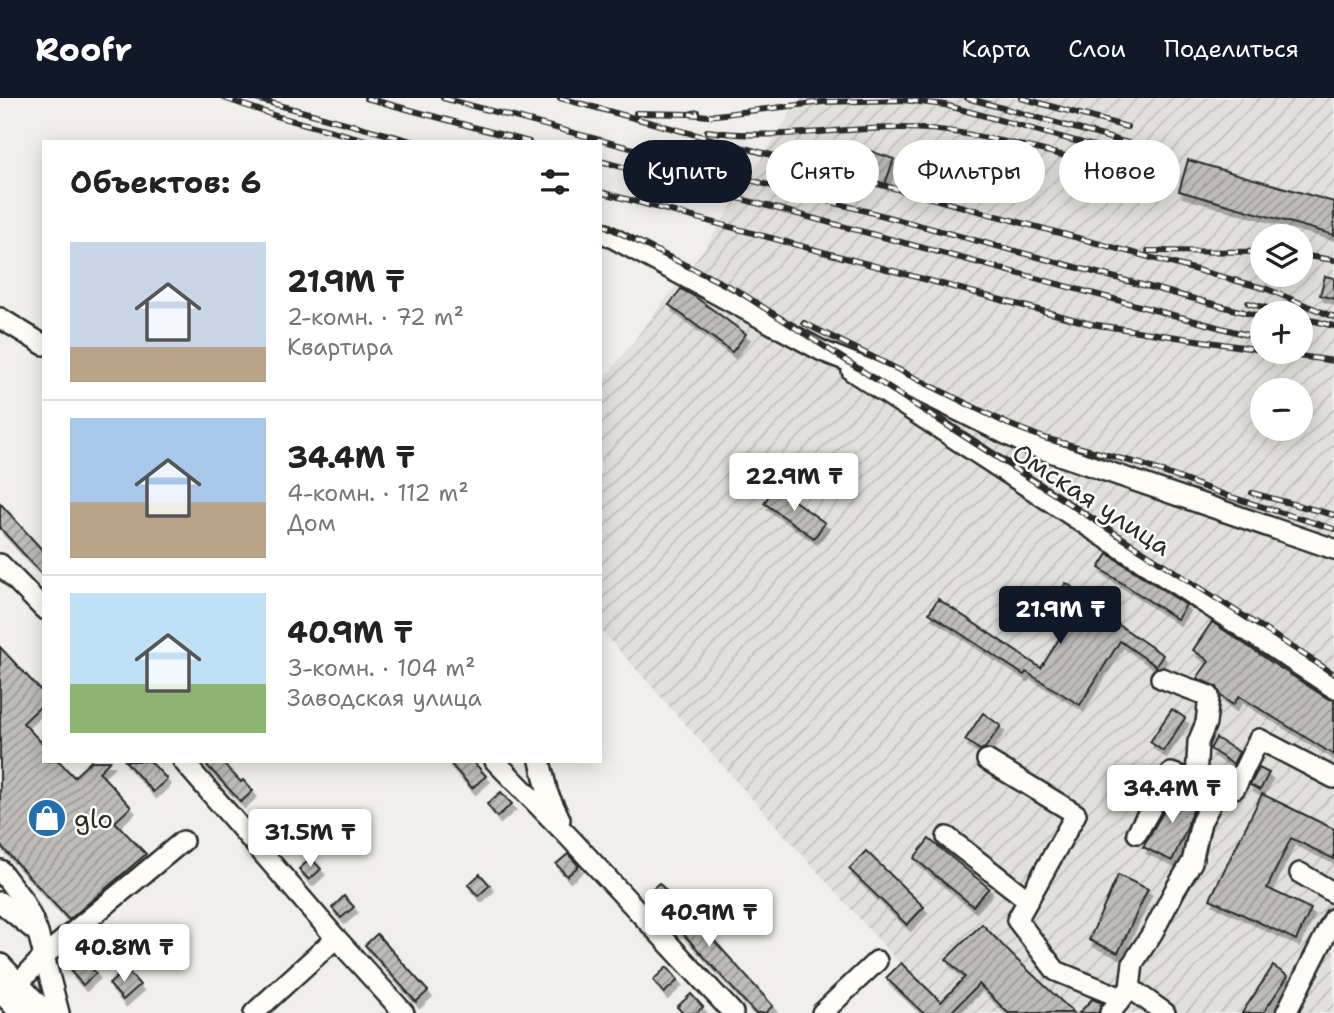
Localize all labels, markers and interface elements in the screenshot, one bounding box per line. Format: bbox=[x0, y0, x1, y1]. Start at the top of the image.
text: Roofr bbox=[35, 27, 132, 72]
text: Карта bbox=[962, 33, 1030, 65]
text: Слои bbox=[1068, 33, 1126, 65]
text: Поделиться bbox=[1164, 33, 1299, 65]
chip: Купить bbox=[623, 140, 752, 203]
chip: Снять bbox=[766, 140, 879, 203]
chip: Фильтры bbox=[893, 140, 1045, 203]
chip: Новое bbox=[1059, 140, 1180, 203]
text: Объектов: 6 bbox=[70, 162, 262, 203]
icon: filters bbox=[536, 163, 574, 201]
map controls bbox=[1250, 224, 1313, 441]
button: layers bbox=[1250, 224, 1313, 287]
text: 21.9M ₸ bbox=[287, 261, 405, 302]
icon: home bbox=[126, 270, 210, 354]
button: + bbox=[1250, 301, 1313, 364]
text: 2-комн. · 72 m² bbox=[287, 302, 464, 332]
text: Квартира bbox=[287, 332, 393, 362]
button: − bbox=[1250, 378, 1313, 441]
street label: Омская улица bbox=[1006, 435, 1178, 563]
text: 34.4M ₸ bbox=[287, 437, 415, 478]
icon: home bbox=[126, 446, 210, 530]
pin: 22.9M ₸ bbox=[729, 454, 859, 513]
text: 22.9M ₸ bbox=[745, 461, 843, 491]
text: 4-комн. · 112 m² bbox=[287, 478, 469, 508]
text: Дом bbox=[287, 508, 336, 538]
pin: 21.9M ₸ bbox=[995, 587, 1125, 646]
text: 21.9M ₸ bbox=[1015, 594, 1105, 624]
text: 40.9M ₸ bbox=[287, 612, 413, 653]
icon: home bbox=[126, 621, 210, 705]
text: 3-комн. · 104 m² bbox=[287, 653, 476, 683]
text: Заводская улица bbox=[287, 683, 482, 713]
pin: 34.4M ₸ bbox=[1107, 766, 1237, 825]
text: 34.4M ₸ bbox=[1123, 773, 1221, 803]
shop icon: glo bbox=[26, 797, 68, 839]
place label: glo bbox=[74, 801, 113, 836]
pin: 31.5M ₸ bbox=[245, 810, 375, 869]
text: 31.5M ₸ bbox=[264, 817, 356, 847]
pin: 40.9M ₸ bbox=[644, 890, 774, 949]
text: 40.9M ₸ bbox=[661, 897, 757, 927]
pin: 40.8M ₸ bbox=[59, 924, 189, 984]
text: 40.8M ₸ bbox=[75, 932, 173, 962]

